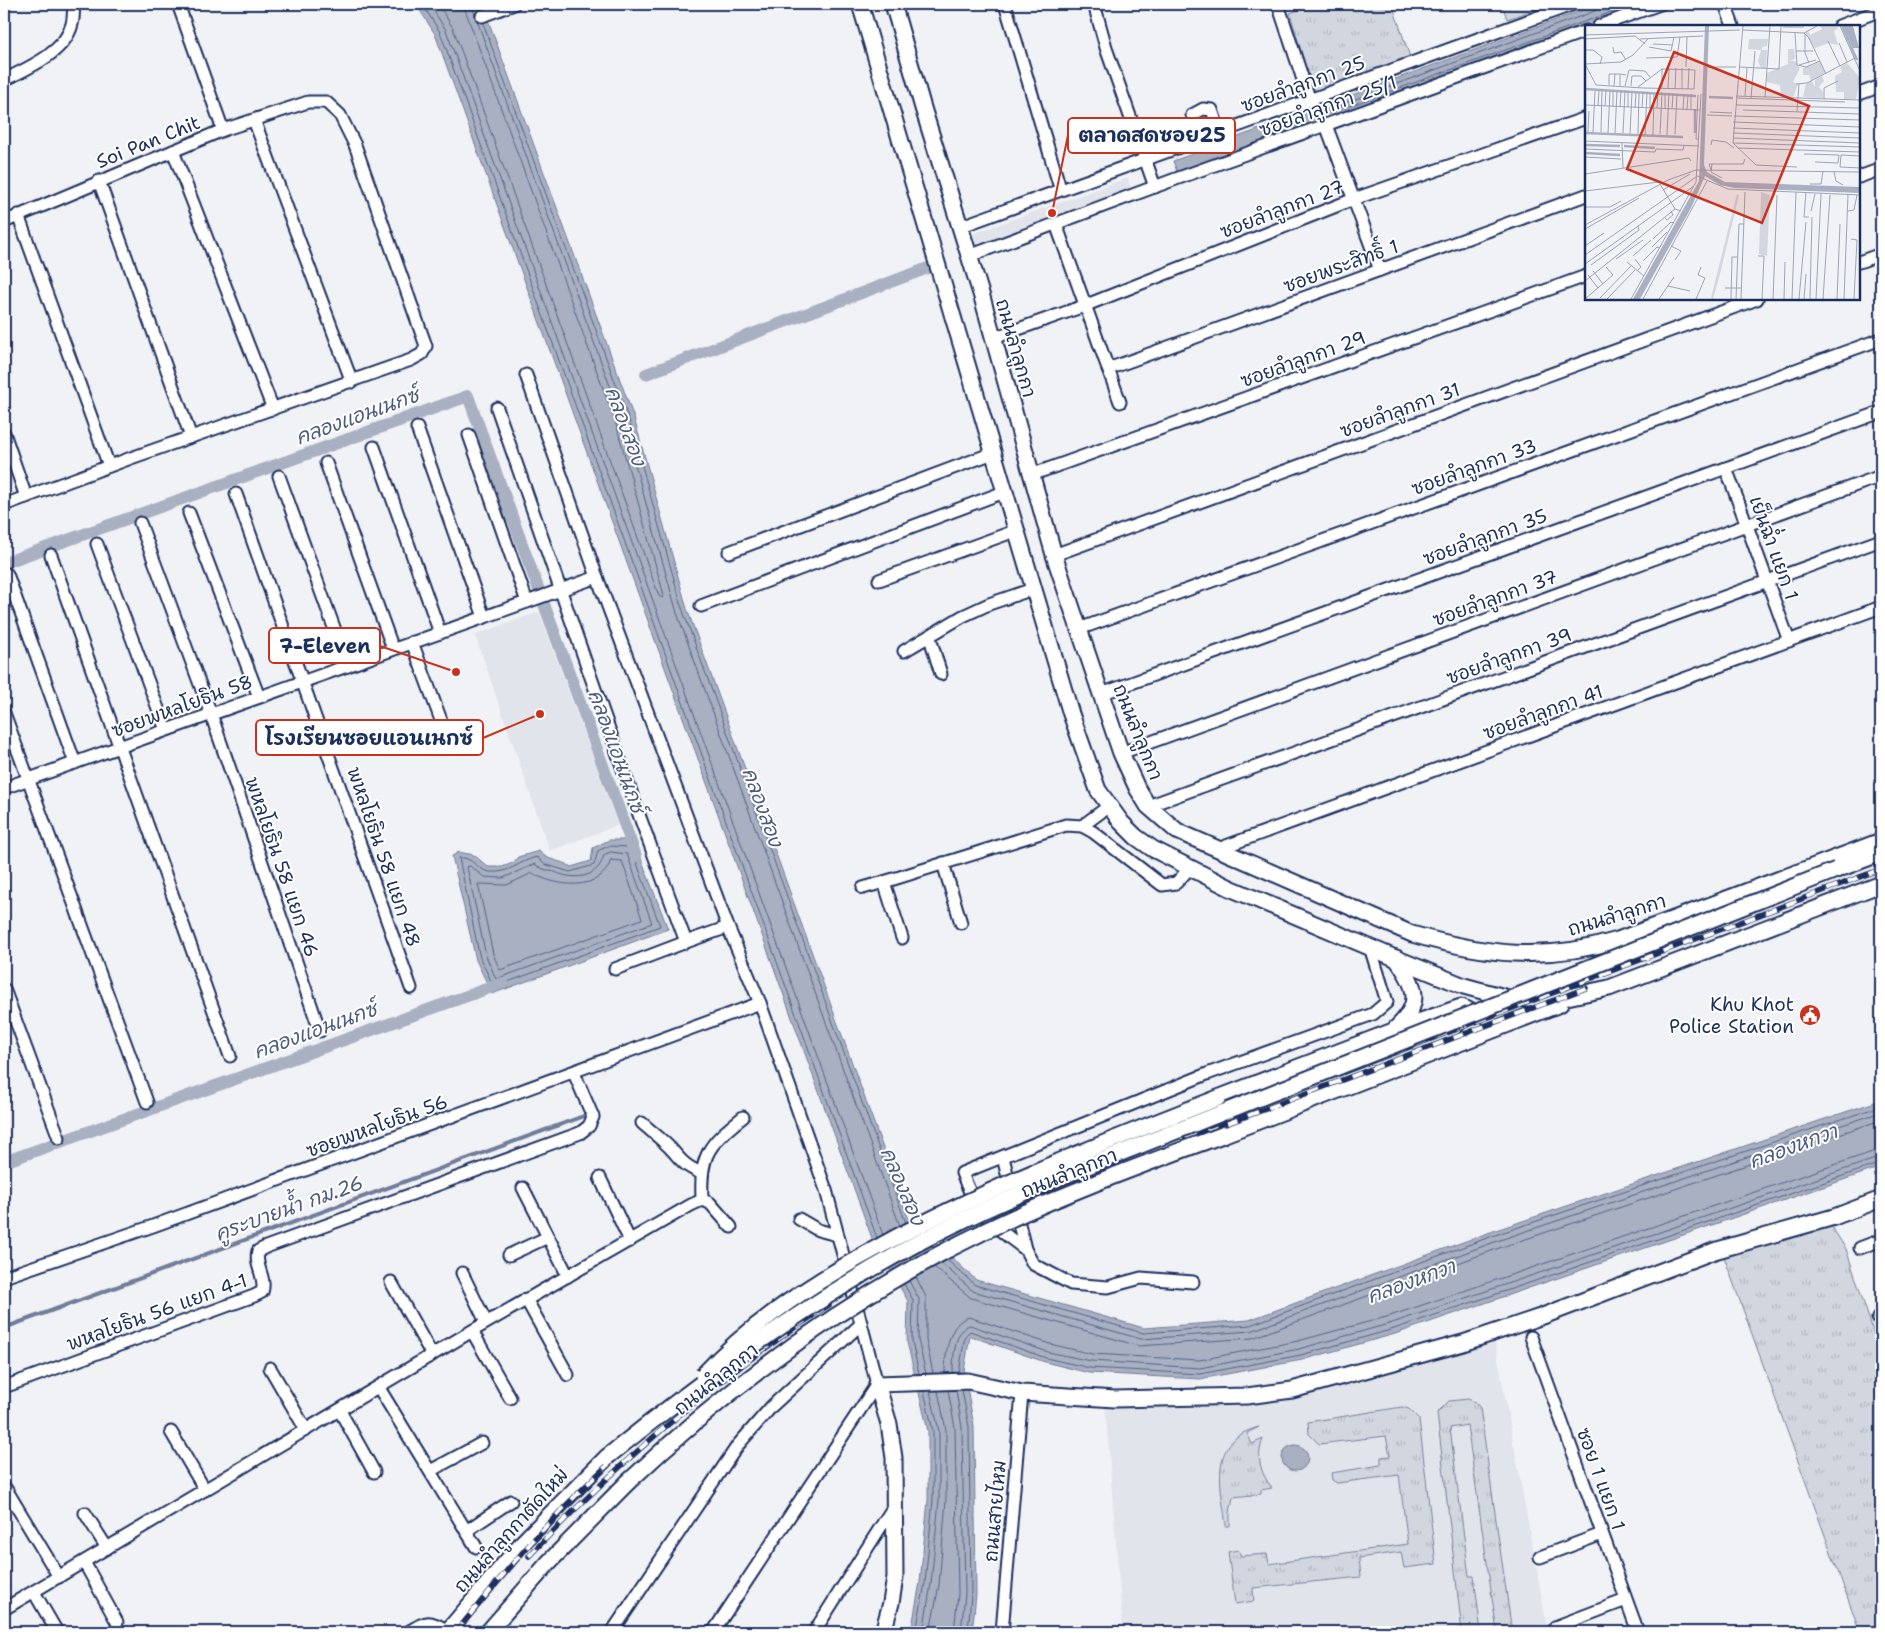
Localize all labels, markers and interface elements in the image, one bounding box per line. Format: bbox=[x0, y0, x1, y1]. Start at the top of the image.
inset map bbox=[1585, 25, 1860, 300]
street label: ซอยลำลูกกา 25 bbox=[1237, 50, 1369, 120]
street label: ซอยลำลูกกา 25/1 bbox=[1256, 70, 1401, 144]
street label: Soi Pan Chit bbox=[92, 110, 204, 174]
callout: ตลาดสดซอย25 bbox=[1068, 118, 1235, 153]
text: ตลาดสดซอย25 bbox=[1078, 122, 1226, 148]
street label: ซอยลำลูกกา 27 bbox=[1216, 174, 1348, 246]
street label: ซอยพระสิทธิ์ 1 bbox=[1279, 230, 1402, 298]
street label: ถนนลำลูกกา bbox=[988, 296, 1042, 401]
street label: ซอยลำลูกกา 29 bbox=[1237, 325, 1370, 395]
street label: ซอยลำลูกกา 31 bbox=[1337, 377, 1464, 445]
water label: คลองแอนเนกซ์ bbox=[292, 380, 426, 450]
water label: คลองสอง bbox=[600, 383, 653, 471]
street label: ซอยลำลูกกา 33 bbox=[1408, 433, 1541, 503]
street label: เย็นฉ่ำ แยก 1 bbox=[1744, 491, 1809, 604]
street label: ซอยลำลูกกา 35 bbox=[1420, 503, 1551, 573]
street label: ซอยลำลูกกา 37 bbox=[1429, 564, 1561, 634]
street label: ซอยลำลูกกา 39 bbox=[1443, 622, 1576, 692]
callout: 7-Eleven bbox=[269, 628, 380, 663]
text: 7-Eleven bbox=[279, 633, 371, 659]
street label: ซอยพหลโยธิน 58 bbox=[108, 669, 256, 743]
street label: ซอยลำลูกกา 41 bbox=[1479, 679, 1607, 747]
street label: ถนนลำลูกกา bbox=[1106, 680, 1169, 785]
water label: คลองแอนเนกซ์ bbox=[583, 686, 653, 820]
callout: โรงเรียนซอยแอนเนกซ์ bbox=[256, 720, 483, 755]
text: โรงเรียนซอยแอนเนกซ์ bbox=[264, 725, 473, 751]
street label: พหลโยธิน 58 แยก 48 bbox=[341, 764, 427, 950]
water label: คลองสอง bbox=[737, 764, 790, 852]
street label: พหลโยธิน 58 แยก 46 bbox=[239, 774, 325, 960]
street label: ถนนลำลูกกา bbox=[1565, 888, 1670, 944]
place label: Khu Khot Police Station bbox=[1669, 992, 1794, 1039]
water label: คลองแอนเนกซ์ bbox=[250, 994, 384, 1064]
public building icon: Khu Khot Police Station bbox=[1798, 1003, 1822, 1027]
street label: ซอยพหลโยธิน 56 bbox=[303, 1089, 451, 1163]
water label: คลองหกวา bbox=[1745, 1118, 1842, 1174]
street label: ถนนลำลูกกา bbox=[1017, 1142, 1122, 1205]
water label: คลองสอง bbox=[875, 1143, 932, 1230]
water label: คูระบายน้ำ กม.26 bbox=[209, 1164, 367, 1249]
water label: คลองหกวา bbox=[1363, 1253, 1460, 1309]
street label: พหลโยธิน 56 แยก 4-1 bbox=[63, 1268, 251, 1356]
street label: ถนนลำลูกกา bbox=[669, 1337, 765, 1422]
street label: ซอย 1 แยก 1 bbox=[1571, 1424, 1631, 1534]
street label: ถนนสายไหม bbox=[978, 1459, 1012, 1563]
street label: ถนนลำลูกกาตัดใหม่ bbox=[448, 1462, 575, 1599]

